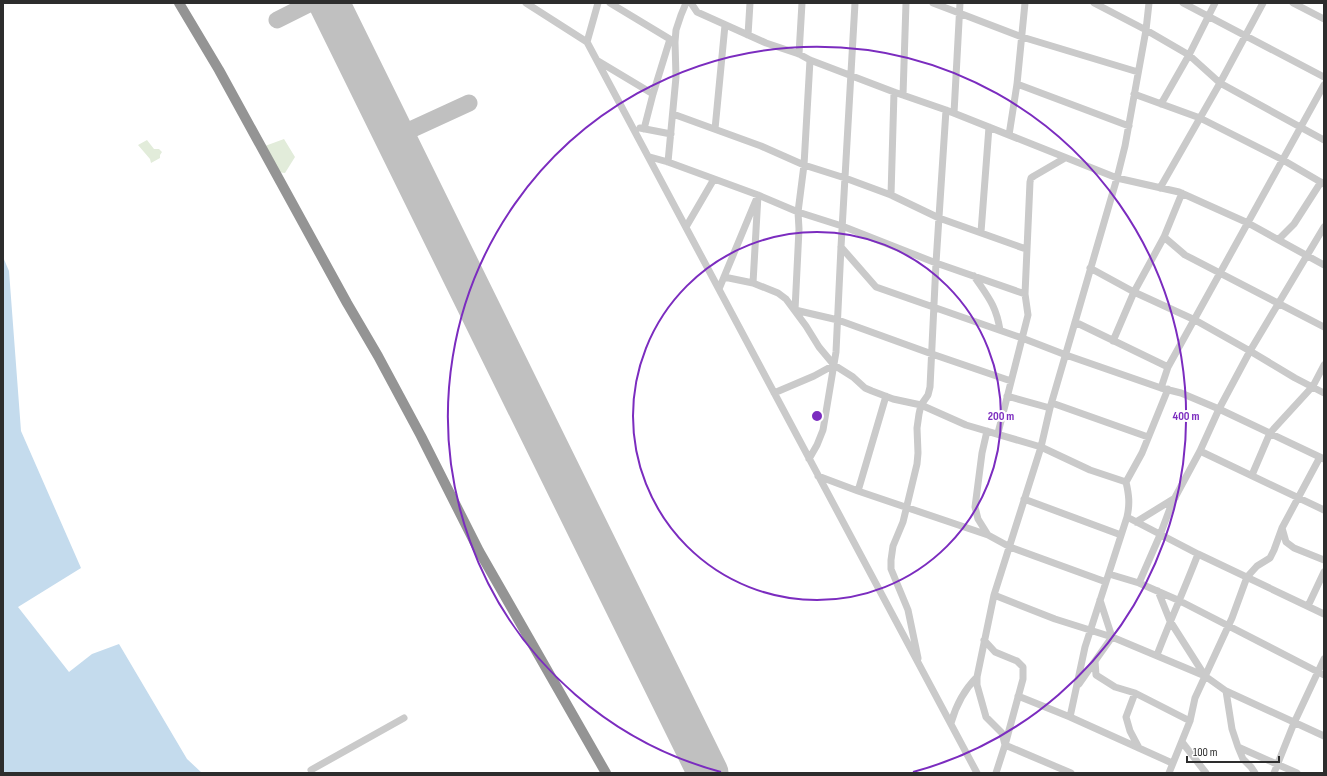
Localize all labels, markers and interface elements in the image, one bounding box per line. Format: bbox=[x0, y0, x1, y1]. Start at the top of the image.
centre of rings bbox=[810, 409, 824, 423]
text: 200 m bbox=[988, 409, 1014, 424]
text: 400 m bbox=[1173, 409, 1199, 424]
scale bar bbox=[1187, 738, 1279, 764]
text: 100 m bbox=[1193, 745, 1218, 760]

